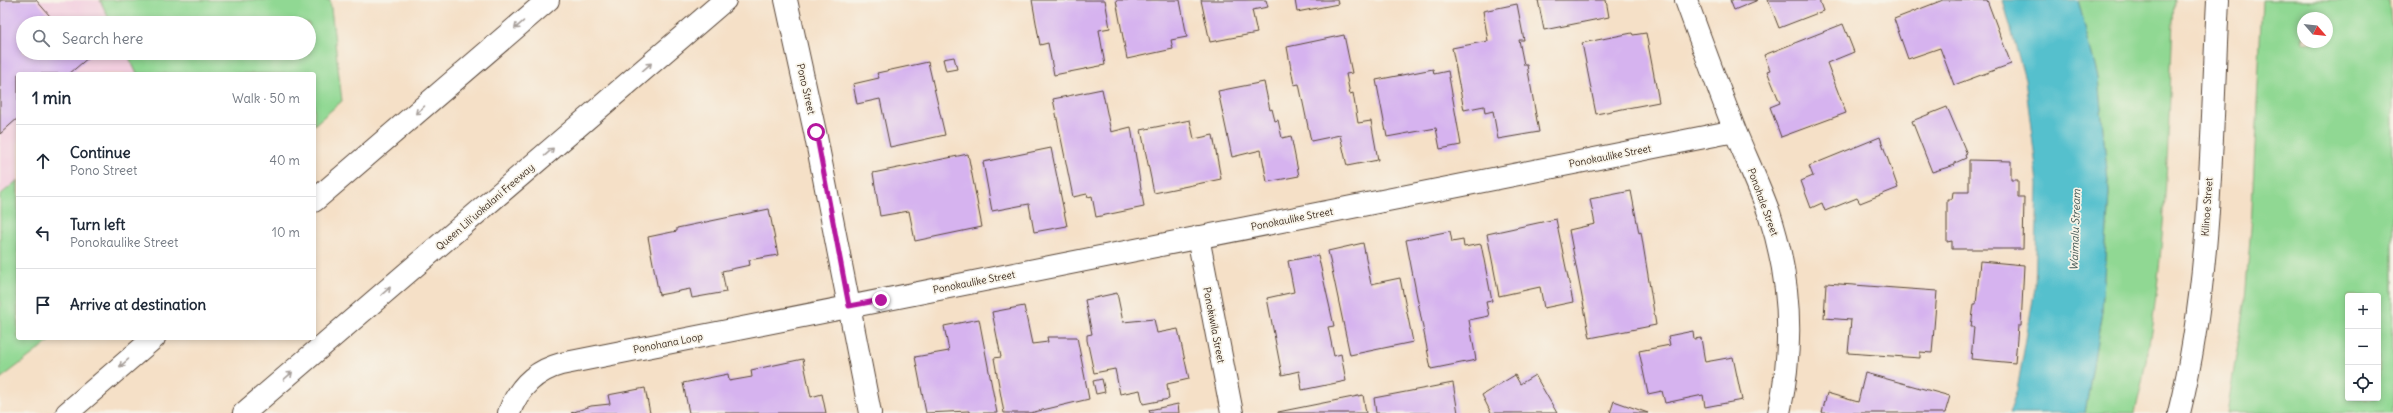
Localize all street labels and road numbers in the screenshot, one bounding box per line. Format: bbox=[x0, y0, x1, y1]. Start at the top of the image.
street label: Pono Street bbox=[794, 62, 818, 116]
street label: Ponokaulike Street bbox=[1568, 142, 1653, 170]
street label: Queen Liliʻuokalani Freeway bbox=[433, 161, 537, 253]
street label: Ponohale Street bbox=[1745, 166, 1781, 238]
street label: Kilinoe Street bbox=[2198, 177, 2216, 237]
street label: Ponokaulike Street bbox=[1250, 205, 1335, 233]
street label: Ponokaulike Street bbox=[932, 268, 1017, 296]
street label: Ponokiwila Street bbox=[1200, 286, 1228, 365]
street label: Ponohana Loop bbox=[632, 330, 704, 356]

